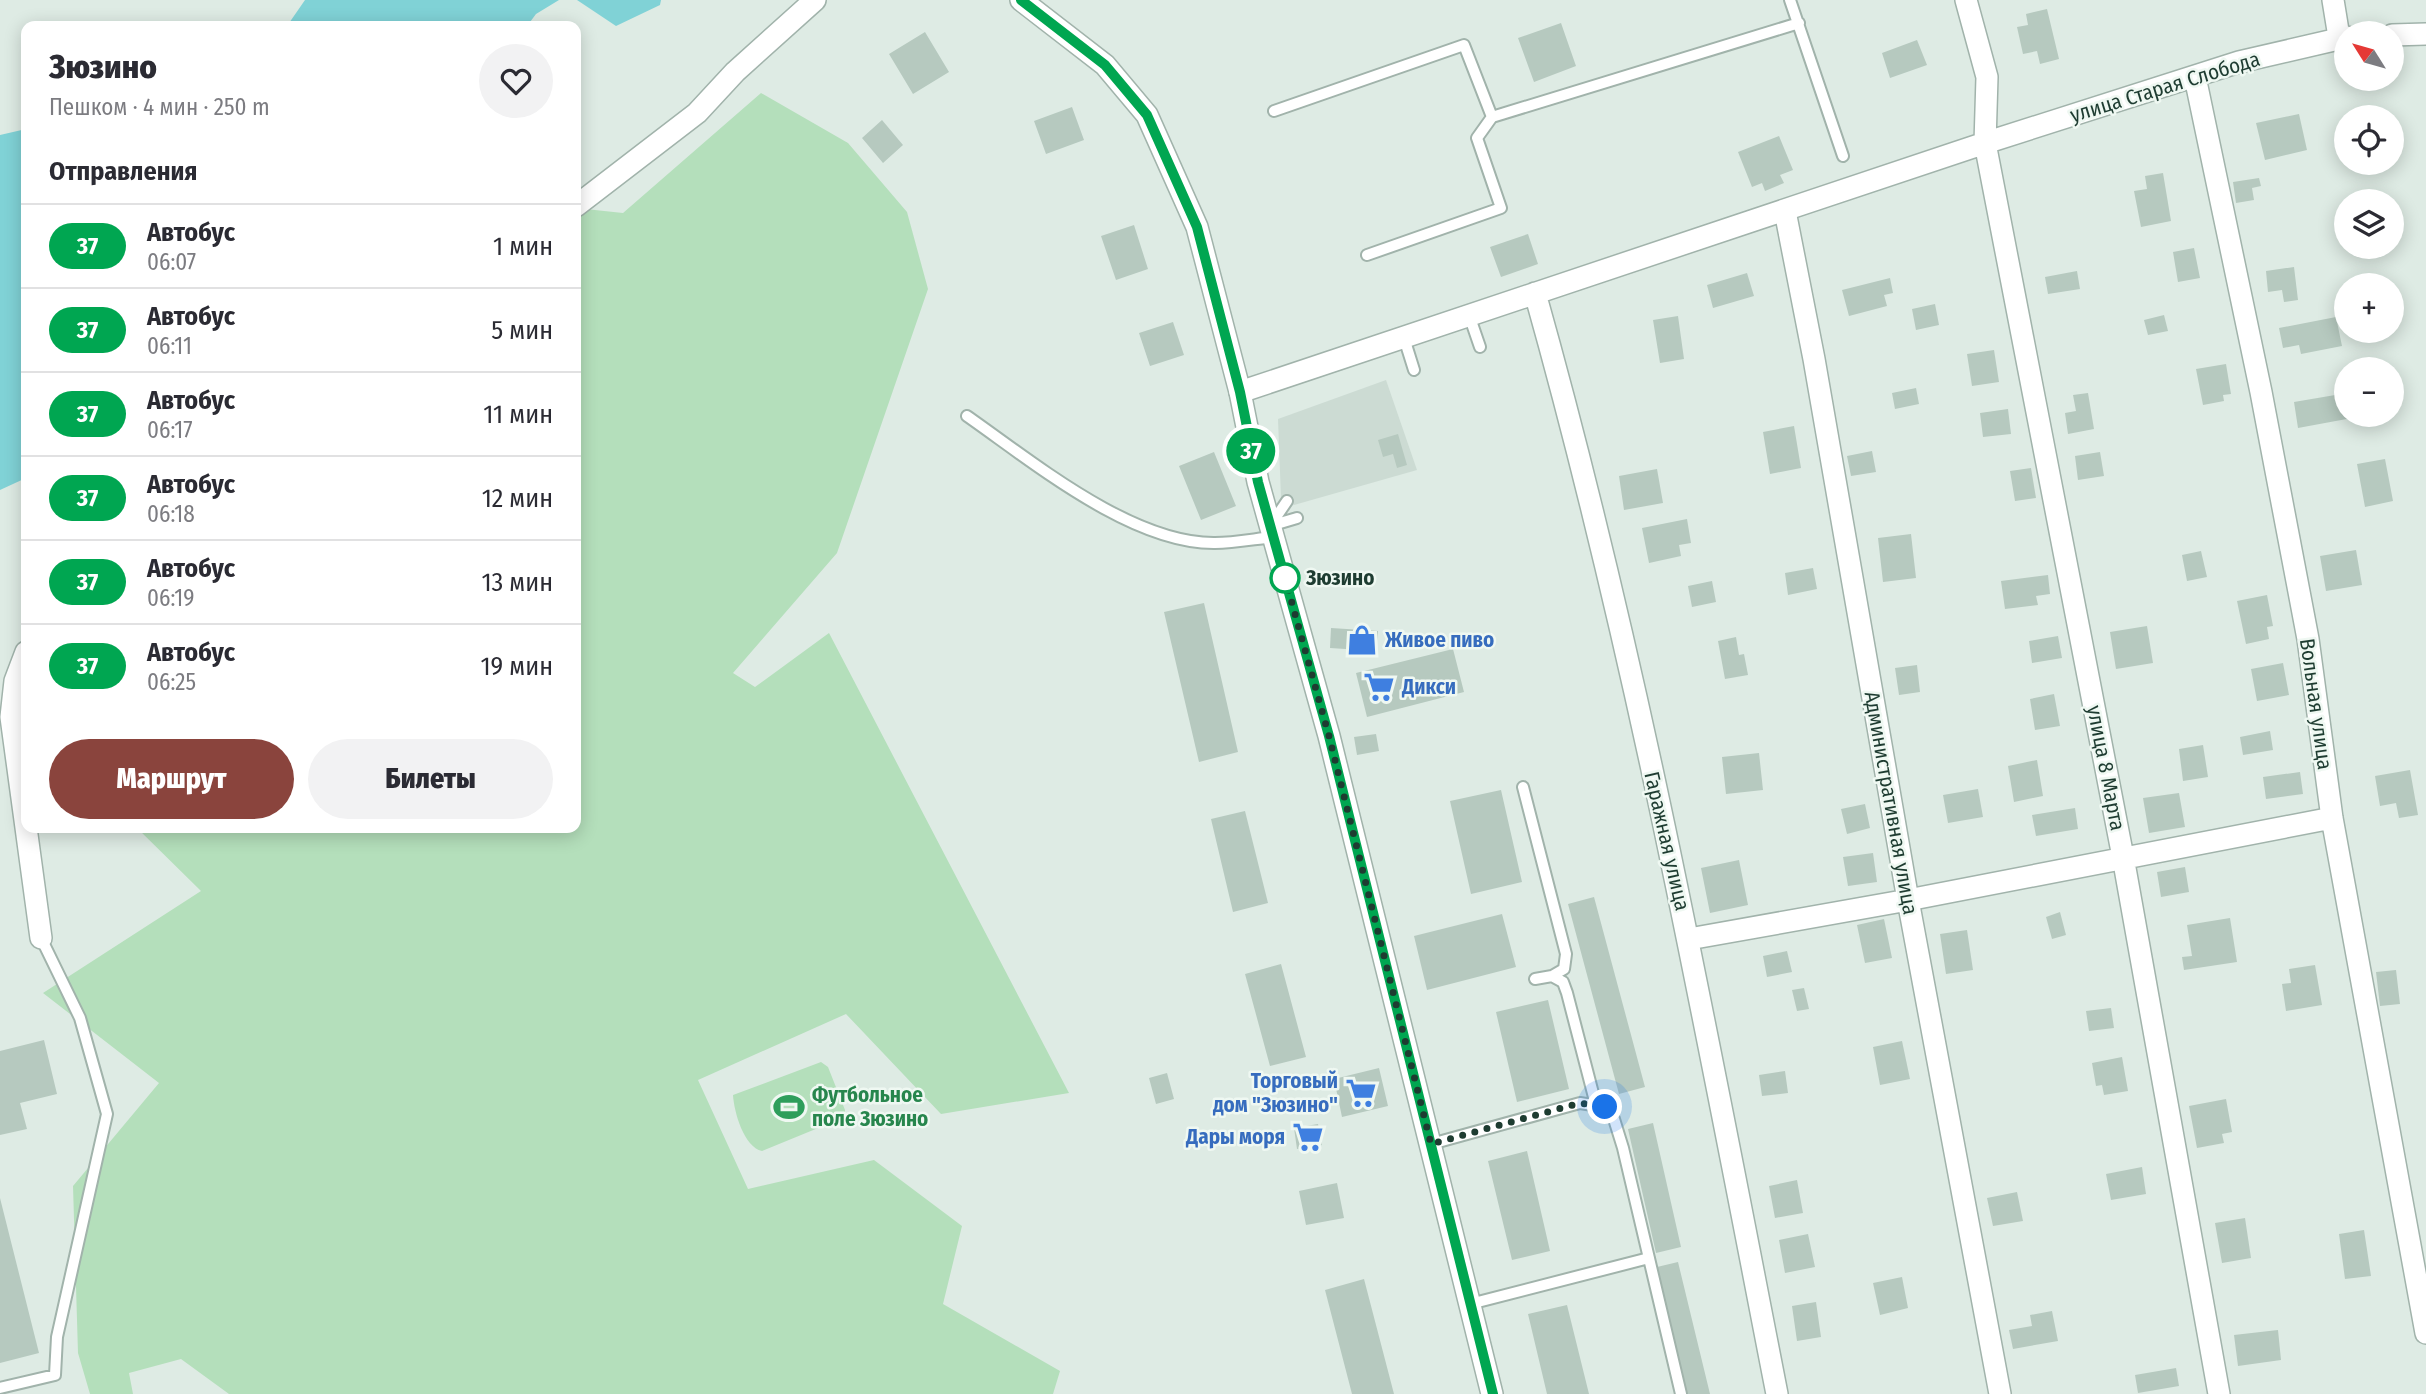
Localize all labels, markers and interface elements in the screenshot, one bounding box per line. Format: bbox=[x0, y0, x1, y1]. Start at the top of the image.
north arrow bbox=[2334, 21, 2404, 91]
map controls bbox=[2334, 21, 2404, 427]
button: heart bbox=[479, 44, 553, 118]
street label: улица Старая Слобода bbox=[2067, 46, 2263, 128]
text: Зюзино bbox=[49, 47, 157, 87]
text: Пешком · 4 мин · 250 m bbox=[49, 93, 270, 121]
button: locate bbox=[2334, 105, 2404, 175]
text: Отправления bbox=[49, 156, 198, 187]
button: layers bbox=[2334, 189, 2404, 259]
text: Автобус bbox=[147, 217, 235, 248]
text: 1 мин bbox=[493, 231, 553, 262]
text: 37 bbox=[77, 232, 98, 260]
text: 06:07 bbox=[147, 248, 196, 276]
button: + bbox=[2334, 273, 2404, 343]
text: Автобус bbox=[147, 301, 235, 332]
text: 5 мин bbox=[491, 315, 553, 346]
text: 37 bbox=[77, 316, 98, 344]
text: 06:11 bbox=[147, 332, 192, 360]
button: − bbox=[2334, 357, 2404, 427]
text: Автобус bbox=[147, 385, 235, 416]
text: 11 мин bbox=[483, 399, 553, 430]
text: 37 bbox=[77, 400, 98, 428]
text: 06:17 bbox=[147, 416, 193, 444]
line badge: 37 bbox=[1220, 428, 1282, 474]
text: 37 bbox=[1240, 437, 1262, 465]
text: Автобус bbox=[147, 469, 235, 500]
text: 12 мин bbox=[482, 483, 553, 514]
text: 37 bbox=[77, 484, 98, 512]
text: 06:18 bbox=[147, 500, 195, 528]
text: Автобус bbox=[147, 553, 235, 584]
marker: Зюзино bbox=[1270, 563, 1300, 593]
place label: Зюзино bbox=[1305, 565, 1374, 591]
text: 13 мин bbox=[481, 567, 553, 598]
text: 37 bbox=[77, 568, 98, 596]
text: 06:19 bbox=[147, 584, 194, 612]
shop icon: Живое пиво bbox=[1345, 623, 1379, 657]
place label: Живое пиво bbox=[1384, 627, 1494, 653]
text: Автобус bbox=[147, 637, 235, 668]
street label: Вольная улица bbox=[2294, 637, 2338, 771]
text: 19 мин bbox=[480, 651, 553, 682]
text: 37 bbox=[77, 652, 98, 680]
text: 06:25 bbox=[147, 668, 196, 696]
supermarket icon: Дикси bbox=[1362, 670, 1396, 704]
place label: Дикси bbox=[1401, 674, 1456, 700]
street label: Административная улица bbox=[1859, 689, 1923, 917]
street label: улица 8 Марта bbox=[2081, 703, 2131, 833]
button: Маршрут bbox=[49, 739, 294, 819]
button: Билеты bbox=[308, 739, 553, 819]
street label: Гаражная улица bbox=[1638, 769, 1696, 913]
place label: Торговый дом "Зюзино" bbox=[1212, 1068, 1338, 1118]
supermarket icon: Торговый дом "Зюзино" bbox=[1344, 1076, 1378, 1110]
place label: Футбольное поле Зюзино bbox=[812, 1082, 928, 1132]
your location bbox=[1587, 1089, 1622, 1124]
sports icon: Футбольное поле Зюзино bbox=[772, 1090, 806, 1124]
supermarket icon: Дары моря bbox=[1291, 1120, 1325, 1154]
place label: Дары моря bbox=[1185, 1124, 1285, 1150]

